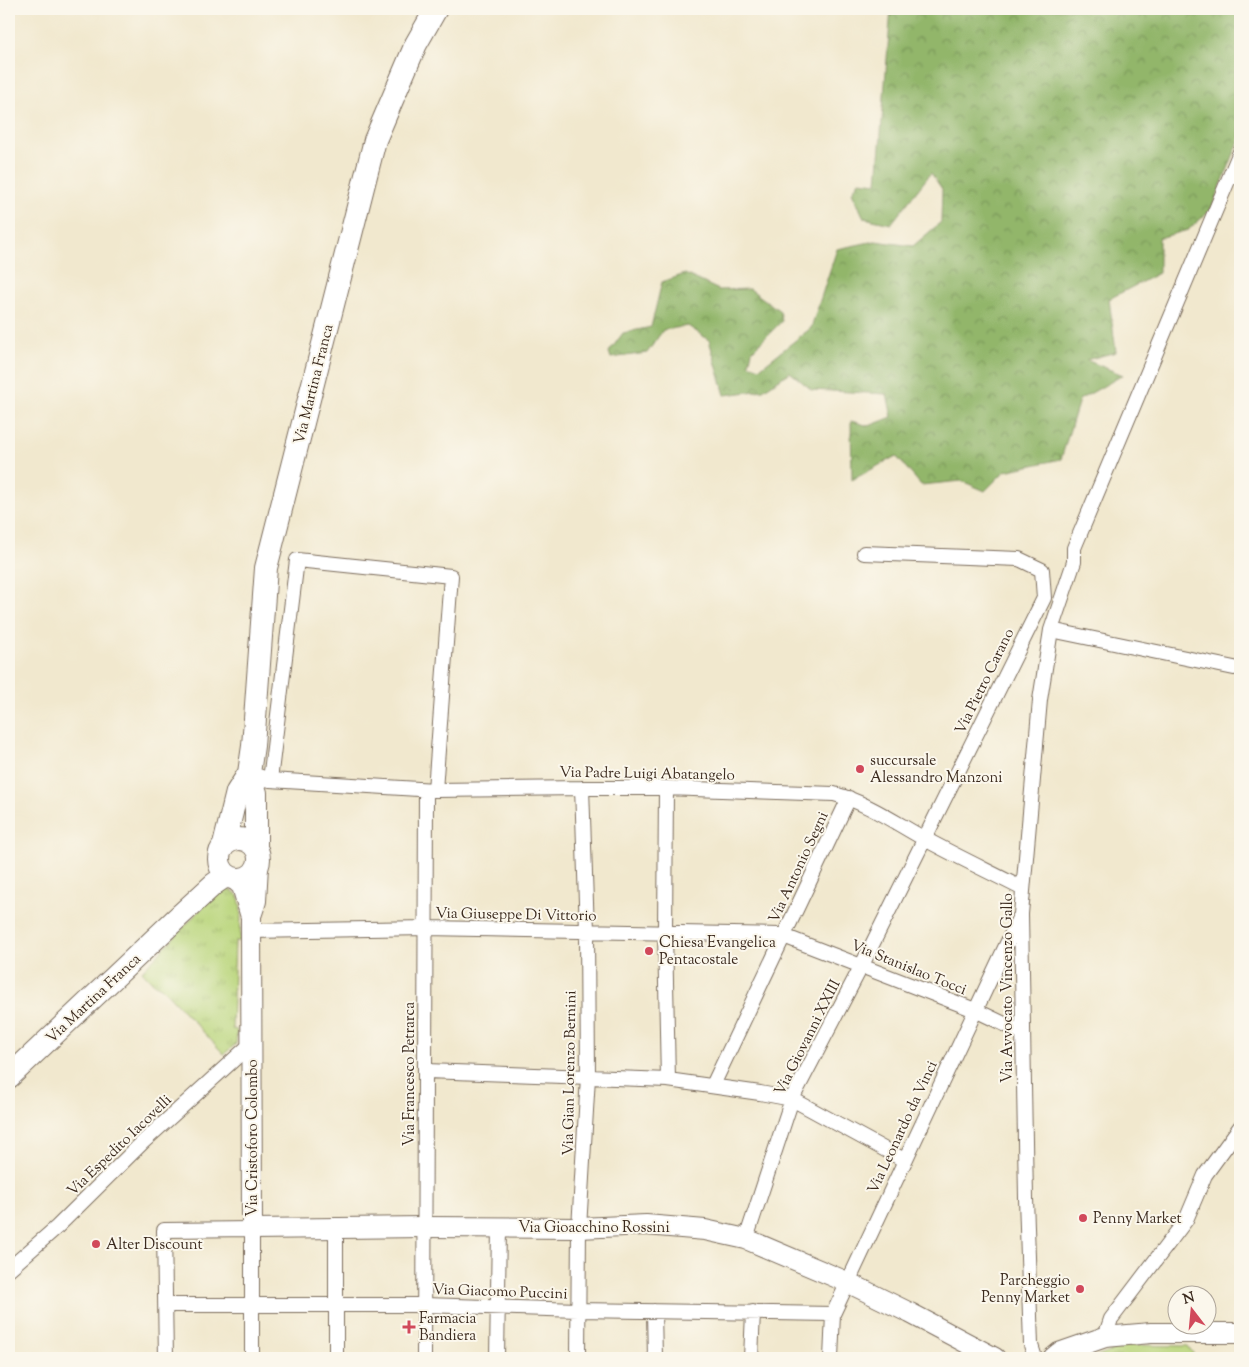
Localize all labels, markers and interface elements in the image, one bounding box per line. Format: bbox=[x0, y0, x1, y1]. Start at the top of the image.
street label: Via Martina Franca bbox=[289, 322, 340, 447]
street label: Via Pietro Carano bbox=[951, 625, 1020, 738]
place label: succursale Alessandro Manzoni bbox=[870, 751, 1003, 789]
street label: Via Padre Luigi Abatangelo bbox=[559, 762, 735, 787]
marker: succursale Alessandro Manzoni bbox=[854, 763, 866, 775]
street label: Via Antonio Segni bbox=[764, 809, 834, 927]
street label: Via Avvocato Vincenzo Gallo bbox=[998, 893, 1019, 1083]
street label: Via Giuseppe Di Vittorio bbox=[435, 904, 597, 927]
place label: Chiesa Evangelica Pentacostale bbox=[659, 933, 776, 971]
street label: Via Stanislao Tocci bbox=[847, 936, 969, 1001]
marker: Chiesa Evangelica Pentacostale bbox=[643, 945, 655, 957]
street label: Via Martina Franca bbox=[42, 949, 146, 1049]
street label: Via Giovanni XXIII bbox=[770, 976, 847, 1099]
street label: Via Gian Lorenzo Bernini bbox=[559, 990, 582, 1156]
street label: Via Francesco Petrarca bbox=[400, 1002, 421, 1146]
street label: Via Leonardo da Vinci bbox=[863, 1058, 943, 1198]
street label: Via Cristoforo Colombo bbox=[243, 1059, 264, 1217]
street label: Via Espedito Iacovelli bbox=[63, 1091, 177, 1202]
place label: Penny Market bbox=[1093, 1209, 1182, 1230]
marker: Penny Market bbox=[1077, 1212, 1089, 1224]
street label: Via Gioacchino Rossini bbox=[518, 1218, 670, 1239]
place label: Alter Discount bbox=[106, 1235, 203, 1256]
marker: Alter Discount bbox=[90, 1238, 102, 1250]
place label: Parcheggio Penny Market bbox=[981, 1271, 1070, 1309]
street label: Via Giacomo Puccini bbox=[432, 1280, 568, 1305]
marker: Parcheggio Penny Market bbox=[1074, 1283, 1086, 1295]
north arrow bbox=[1166, 1284, 1216, 1334]
text: N bbox=[1181, 1288, 1197, 1311]
place label: Farmacia Bandiera bbox=[419, 1309, 477, 1347]
marker: Farmacia Bandiera bbox=[403, 1321, 415, 1333]

